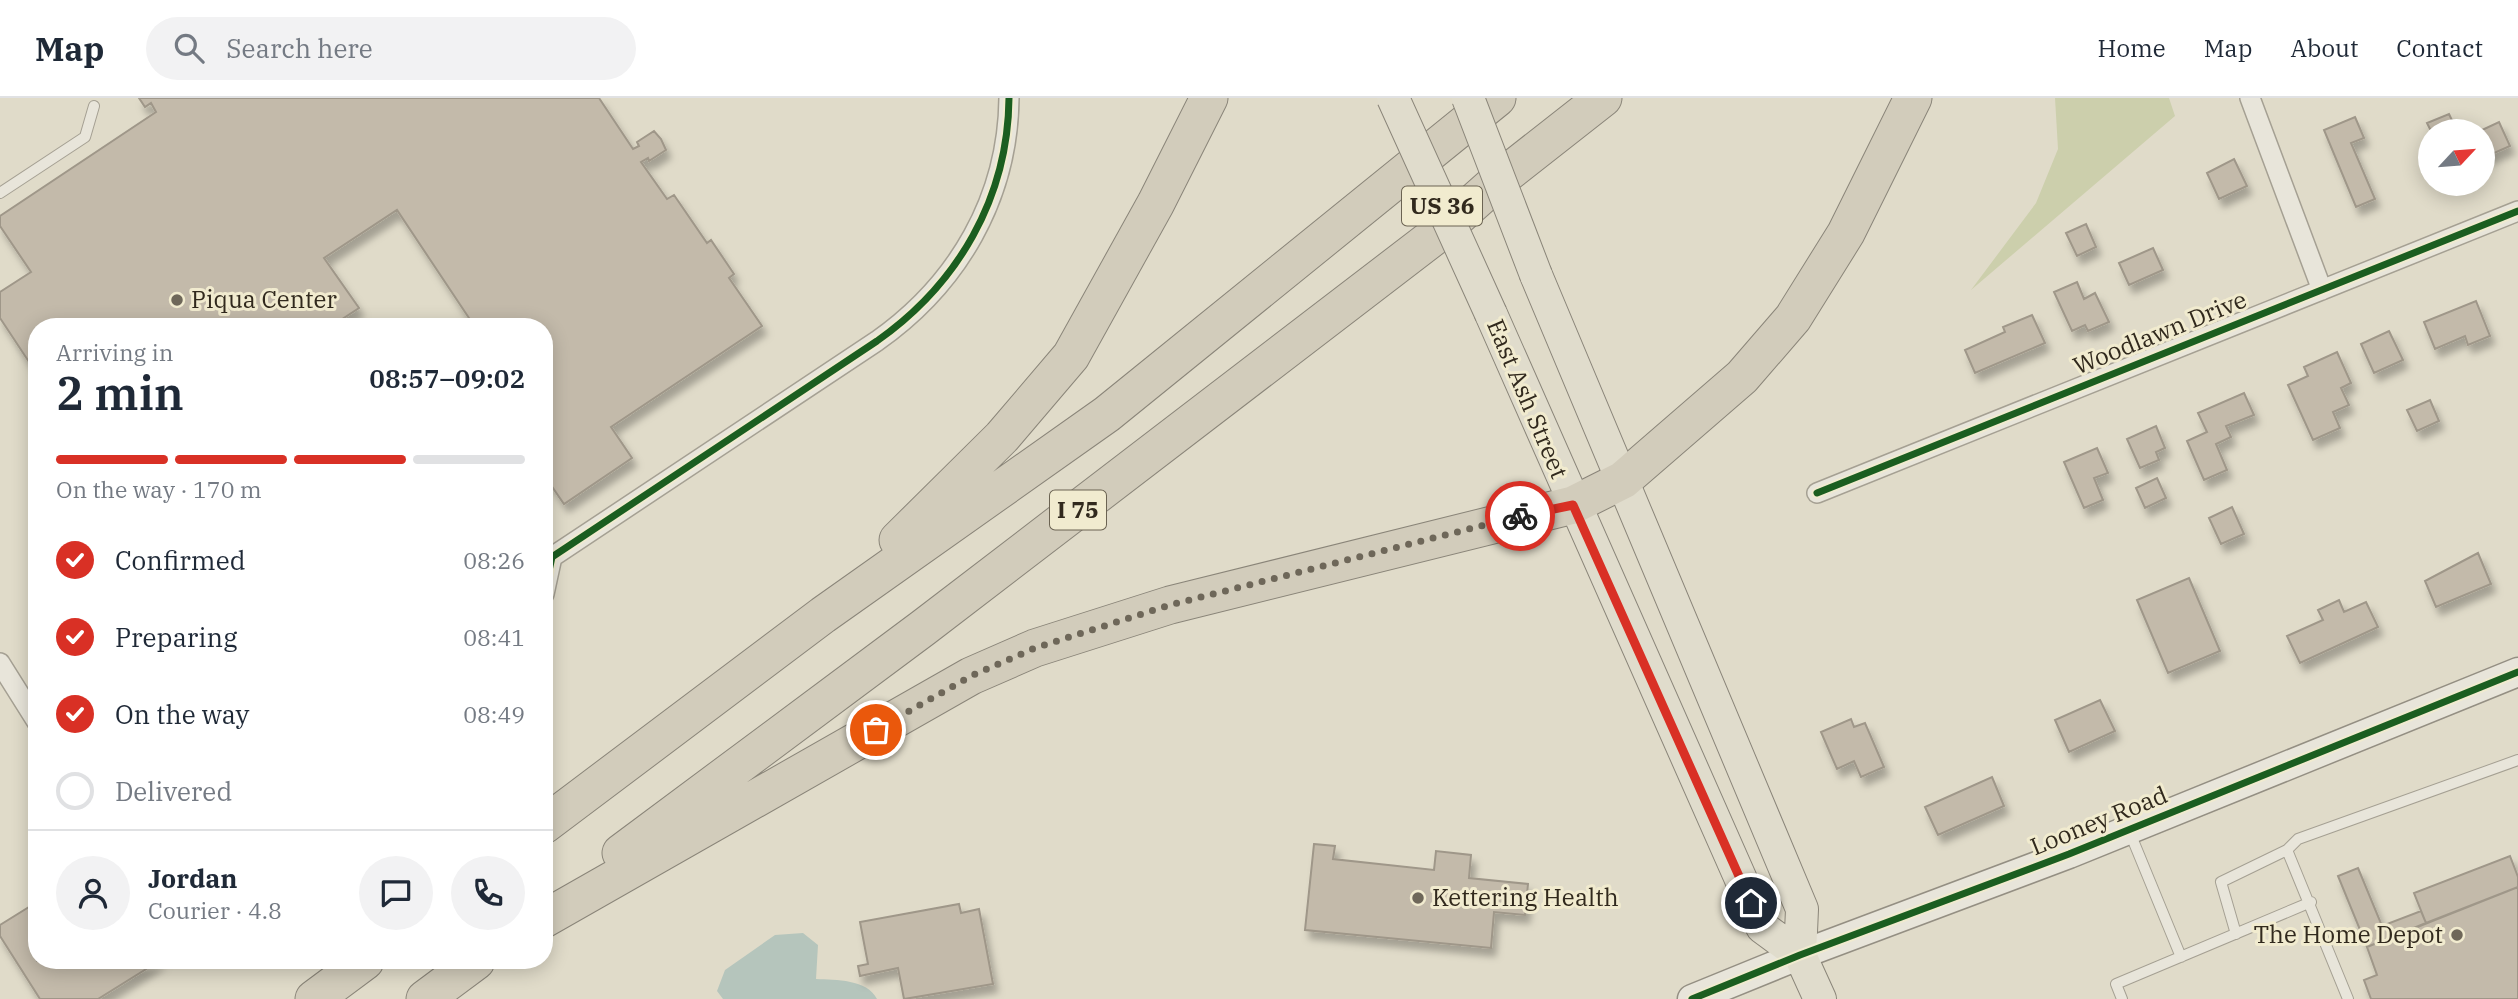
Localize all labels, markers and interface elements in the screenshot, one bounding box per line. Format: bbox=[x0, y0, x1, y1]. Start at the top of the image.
search box bbox=[146, 17, 636, 80]
text: Map bbox=[35, 27, 104, 70]
icon: search bbox=[170, 29, 208, 67]
text: Search here bbox=[226, 31, 373, 65]
text: Home bbox=[2098, 32, 2166, 64]
text: Map bbox=[2204, 32, 2252, 64]
text: About bbox=[2290, 32, 2358, 64]
text: Contact bbox=[2396, 32, 2483, 64]
north arrow bbox=[2418, 119, 2496, 196]
map controls bbox=[2418, 119, 2495, 196]
road number: US 36 bbox=[1402, 186, 1482, 226]
place label: Piqua Center bbox=[191, 283, 337, 315]
street label: Woodlawn Drive bbox=[2068, 283, 2251, 381]
marker: Piqua Center bbox=[169, 292, 185, 308]
street label: East Ash Street bbox=[1480, 314, 1576, 483]
text: Arriving in bbox=[56, 337, 173, 367]
text: 08:57–09:02 bbox=[369, 361, 525, 395]
text: 2 min bbox=[56, 363, 184, 423]
text: On the way · 170 m bbox=[56, 474, 262, 504]
courier bbox=[1485, 481, 1555, 551]
road number: I 75 bbox=[1050, 490, 1106, 530]
icon: bike bbox=[1501, 497, 1539, 535]
icon: check bbox=[56, 541, 94, 579]
text: Confirmed bbox=[115, 543, 246, 577]
text: 08:26 bbox=[463, 545, 525, 575]
icon: check bbox=[56, 618, 94, 656]
text: Preparing bbox=[115, 620, 237, 654]
text: 08:41 bbox=[463, 622, 525, 652]
icon: check bbox=[56, 695, 94, 733]
text: On the way bbox=[115, 697, 249, 731]
text: 08:49 bbox=[463, 699, 525, 729]
pin bbox=[846, 700, 906, 760]
icon: bag bbox=[857, 711, 895, 749]
text: Delivered bbox=[115, 774, 232, 808]
street label: Looney Road bbox=[2025, 778, 2172, 862]
button: person bbox=[56, 856, 130, 930]
button: chat bbox=[359, 856, 433, 930]
button: phone bbox=[451, 856, 525, 930]
text: Jordan bbox=[148, 861, 238, 895]
pin bbox=[1721, 873, 1781, 933]
place label: Kettering Health bbox=[1432, 881, 1619, 913]
icon: home bbox=[1732, 884, 1770, 922]
marker: Kettering Health bbox=[1410, 890, 1426, 906]
text: Courier · 4.8 bbox=[148, 895, 282, 925]
place label: The Home Depot bbox=[2253, 918, 2443, 950]
marker: The Home Depot bbox=[2449, 927, 2465, 943]

